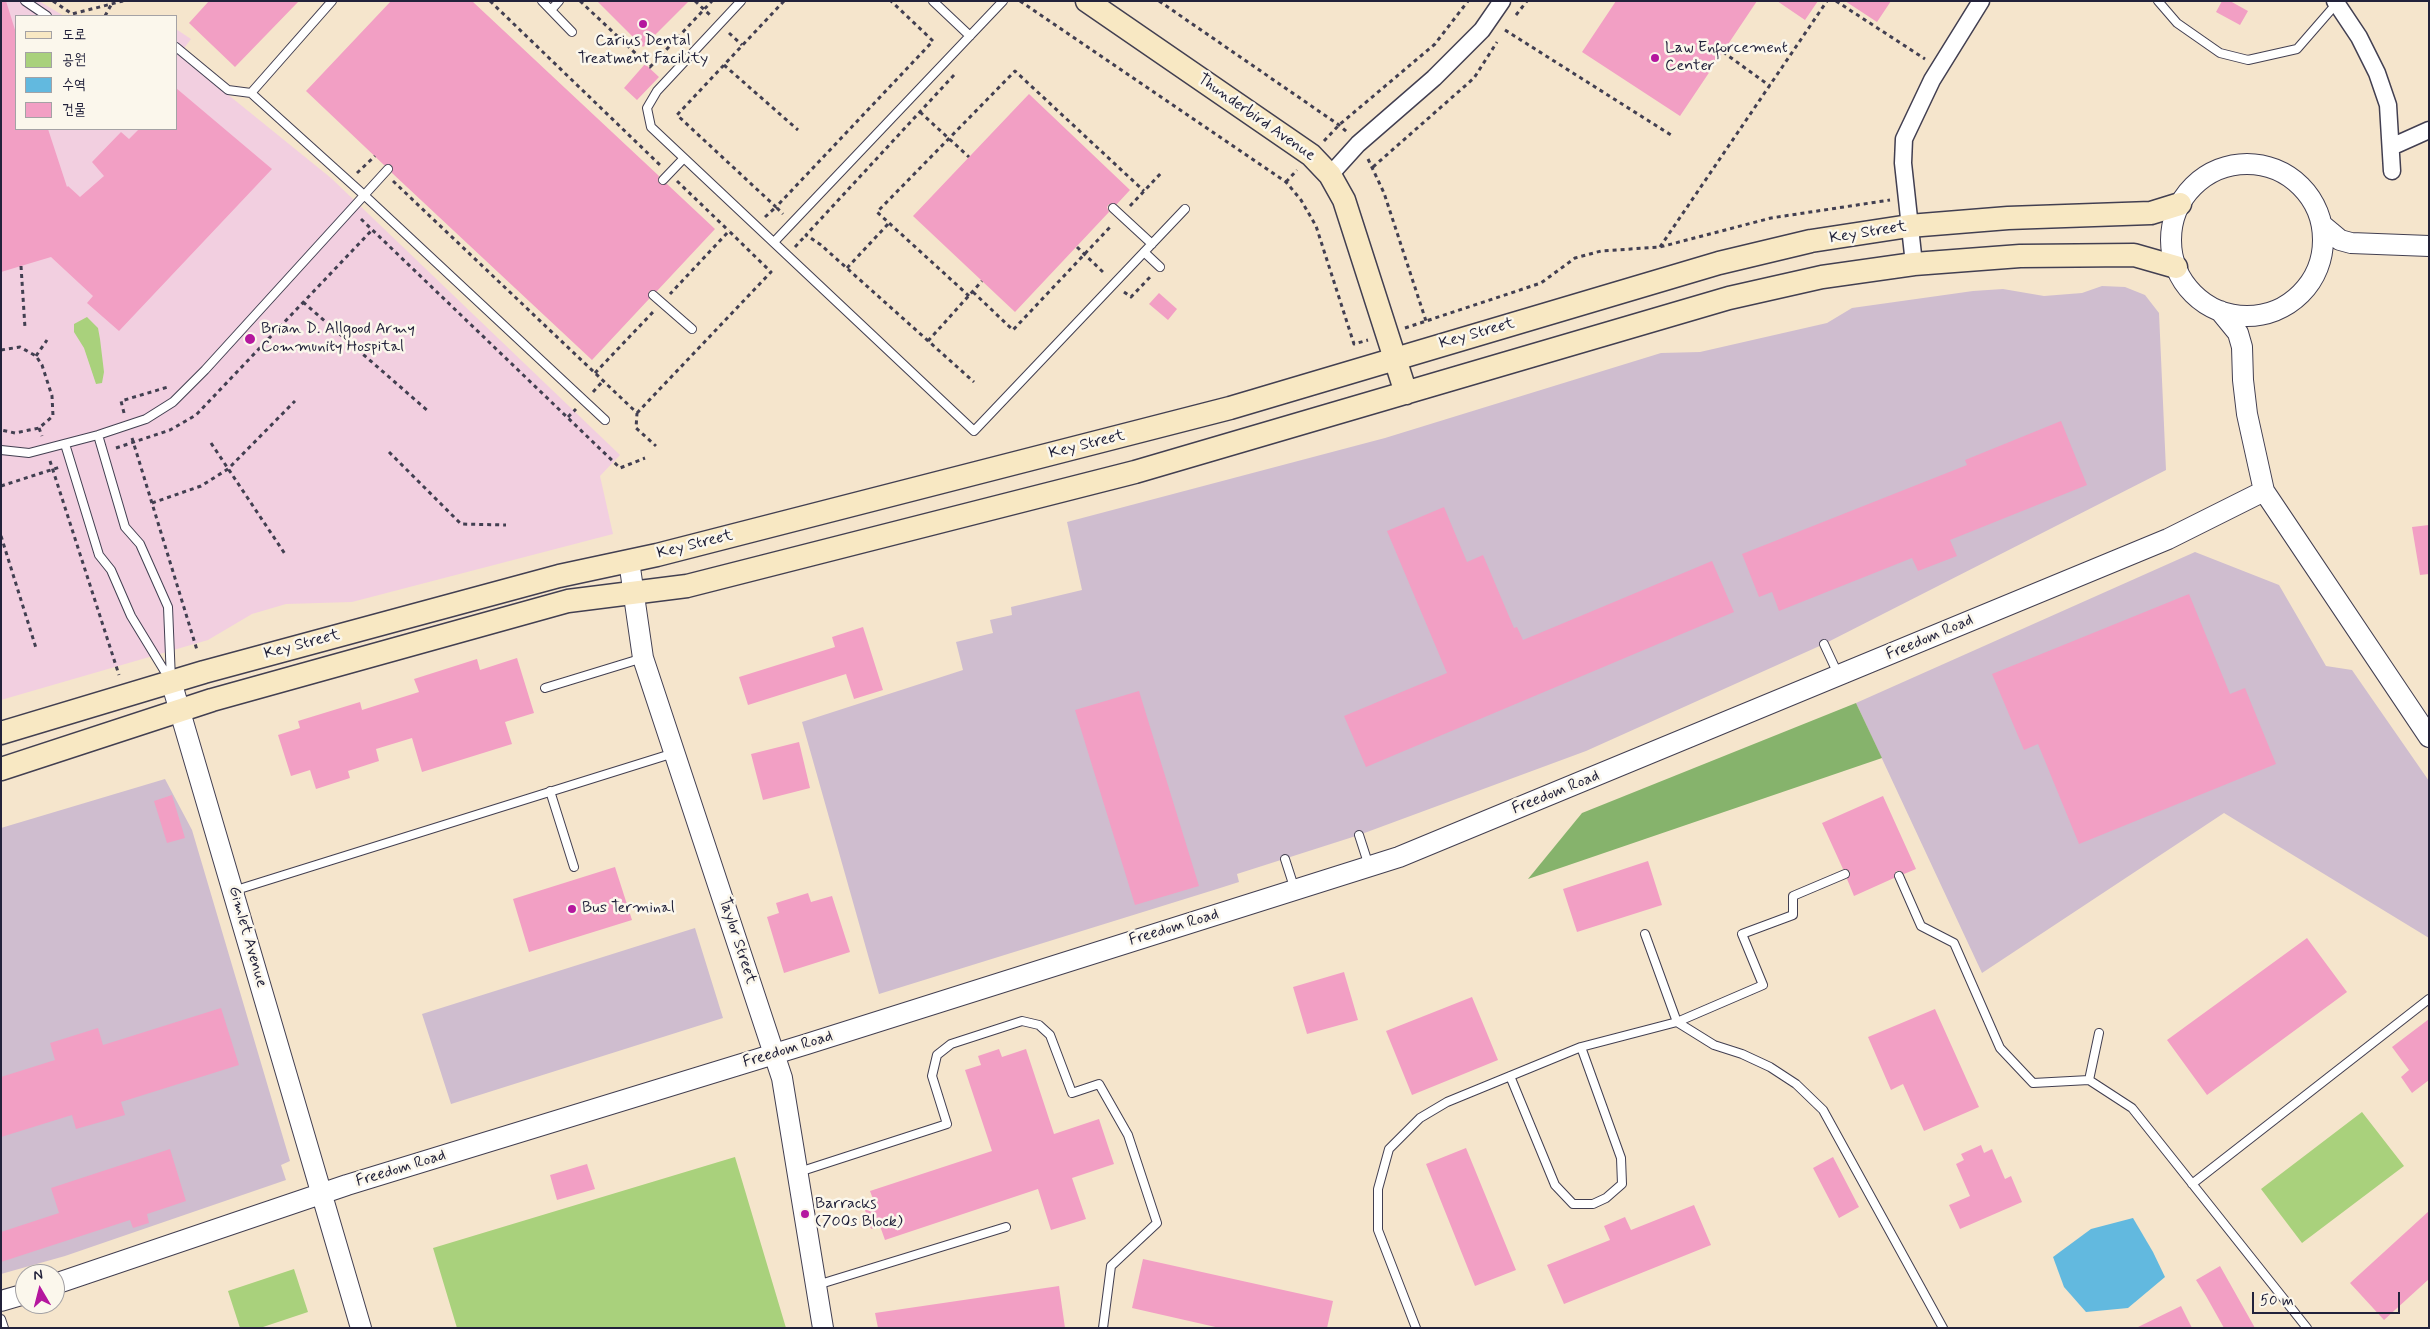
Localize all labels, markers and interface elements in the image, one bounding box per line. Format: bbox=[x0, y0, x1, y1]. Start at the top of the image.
legend bbox=[15, 15, 178, 130]
marker: Carius Dental Treatment Facility bbox=[637, 18, 649, 30]
text: 도로 bbox=[62, 25, 86, 45]
place label: Carius Dental Treatment Facility bbox=[578, 32, 708, 70]
place label: Law Enforcement Center bbox=[1665, 39, 1788, 77]
text: 공원 bbox=[62, 50, 86, 70]
marker: Law Enforcement Center bbox=[1649, 52, 1661, 64]
street label: Thunderbird Avenue bbox=[1193, 70, 1319, 166]
text: 수역 bbox=[62, 75, 86, 95]
text: 건물 bbox=[62, 100, 86, 120]
street label: Key Street bbox=[1828, 217, 1908, 249]
street label: Key Street bbox=[1437, 314, 1517, 354]
place label: Brian D. Allgood Army Community Hospital bbox=[261, 320, 415, 358]
marker: Brian D. Allgood Army Community Hospital bbox=[243, 332, 257, 346]
street label: Key Street bbox=[1047, 426, 1127, 464]
street label: Key Street bbox=[655, 526, 735, 564]
street label: Freedom Road bbox=[1884, 611, 1976, 665]
street label: Key Street bbox=[262, 626, 342, 664]
street label: Freedom Road bbox=[1509, 767, 1603, 819]
street label: Gimlet Avenue bbox=[223, 884, 271, 990]
street label: Taylor Street bbox=[714, 895, 760, 987]
place label: Bus Terminal bbox=[582, 899, 675, 919]
marker: Bus Terminal bbox=[566, 903, 578, 915]
street label: Freedom Road bbox=[1127, 905, 1221, 951]
street label: Freedom Road bbox=[741, 1027, 835, 1073]
street label: Freedom Road bbox=[354, 1146, 448, 1192]
place label: Barracks (700s Block) bbox=[815, 1195, 903, 1233]
marker: Barracks (700s Block) bbox=[799, 1208, 811, 1220]
north arrow bbox=[15, 1264, 65, 1314]
text: N bbox=[32, 1266, 44, 1285]
scale bar bbox=[2255, 1282, 2402, 1314]
text: 50 m bbox=[2260, 1291, 2294, 1311]

